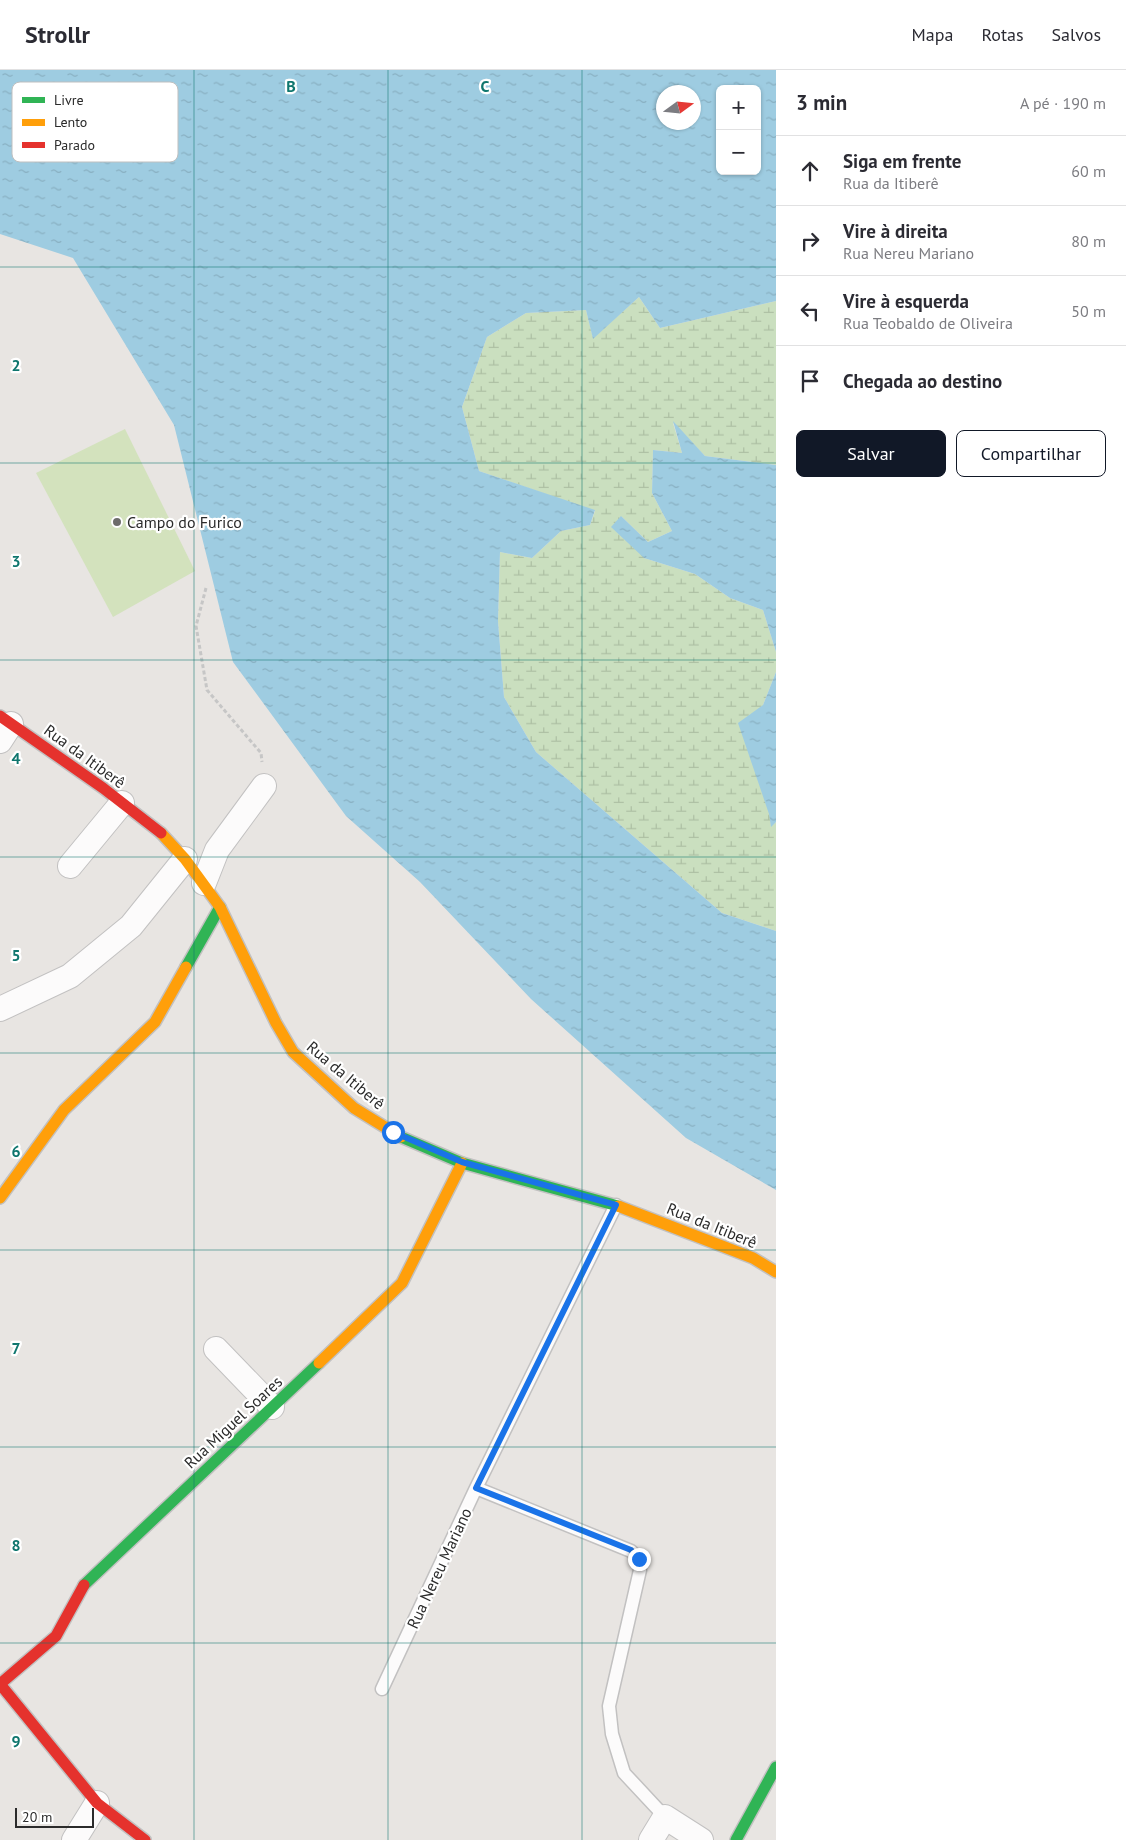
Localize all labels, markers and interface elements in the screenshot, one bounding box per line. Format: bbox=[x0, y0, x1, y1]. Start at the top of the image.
text: Strollr bbox=[25, 19, 90, 50]
text: Mapa bbox=[912, 23, 953, 46]
text: Rotas bbox=[981, 23, 1024, 46]
text: Salvos bbox=[1052, 23, 1101, 46]
text: B bbox=[286, 76, 296, 96]
text: C bbox=[481, 76, 490, 96]
legend bbox=[12, 82, 178, 162]
north arrow bbox=[656, 85, 701, 130]
map controls bbox=[716, 85, 761, 175]
button: + bbox=[716, 85, 761, 130]
text: 3 min bbox=[796, 89, 847, 116]
text: Livre bbox=[54, 91, 84, 109]
text: A pé · 190 m bbox=[1020, 93, 1106, 113]
text: Lento bbox=[54, 113, 87, 131]
button: − bbox=[716, 130, 761, 175]
text: Parado bbox=[54, 136, 95, 154]
text: Siga em frente bbox=[843, 149, 961, 173]
icon: ahead bbox=[796, 157, 824, 185]
text: 60 m bbox=[1071, 161, 1106, 181]
text: Rua da Itiberê bbox=[843, 173, 939, 193]
text: Vire à direita bbox=[843, 219, 948, 243]
icon: right bbox=[796, 227, 824, 255]
text: 80 m bbox=[1071, 231, 1106, 251]
text: Rua Nereu Mariano bbox=[843, 243, 974, 263]
text: Vire à esquerda bbox=[843, 289, 969, 313]
icon: left bbox=[796, 297, 824, 325]
text: 50 m bbox=[1071, 301, 1106, 321]
text: Rua Teobaldo de Oliveira bbox=[843, 313, 1013, 333]
text: 2 bbox=[11, 355, 21, 375]
icon: arrive bbox=[796, 367, 824, 395]
text: Chegada ao destino bbox=[843, 369, 1002, 393]
button: Salvar bbox=[796, 430, 946, 477]
button: Compartilhar bbox=[956, 430, 1106, 477]
place label: Campo do Furico bbox=[127, 512, 242, 532]
marker: Campo do Furico bbox=[111, 516, 123, 528]
text: 3 bbox=[11, 551, 21, 571]
street label: Rua da Itiberê bbox=[40, 720, 130, 792]
text: 4 bbox=[11, 748, 21, 768]
text: 5 bbox=[11, 945, 21, 965]
street label: Rua da Itiberê bbox=[303, 1037, 389, 1113]
route start bbox=[382, 1121, 405, 1144]
text: 6 bbox=[11, 1141, 21, 1161]
street label: Rua da Itiberê bbox=[664, 1198, 760, 1252]
text: 7 bbox=[11, 1338, 21, 1358]
street label: Rua Miguel Soares bbox=[180, 1371, 286, 1473]
street label: Rua Nereu Mariano bbox=[402, 1504, 476, 1632]
text: 8 bbox=[11, 1535, 21, 1555]
route end bbox=[628, 1548, 651, 1571]
text: 9 bbox=[11, 1731, 21, 1751]
scale bar bbox=[15, 1805, 94, 1828]
text: 20 m bbox=[22, 1808, 52, 1826]

